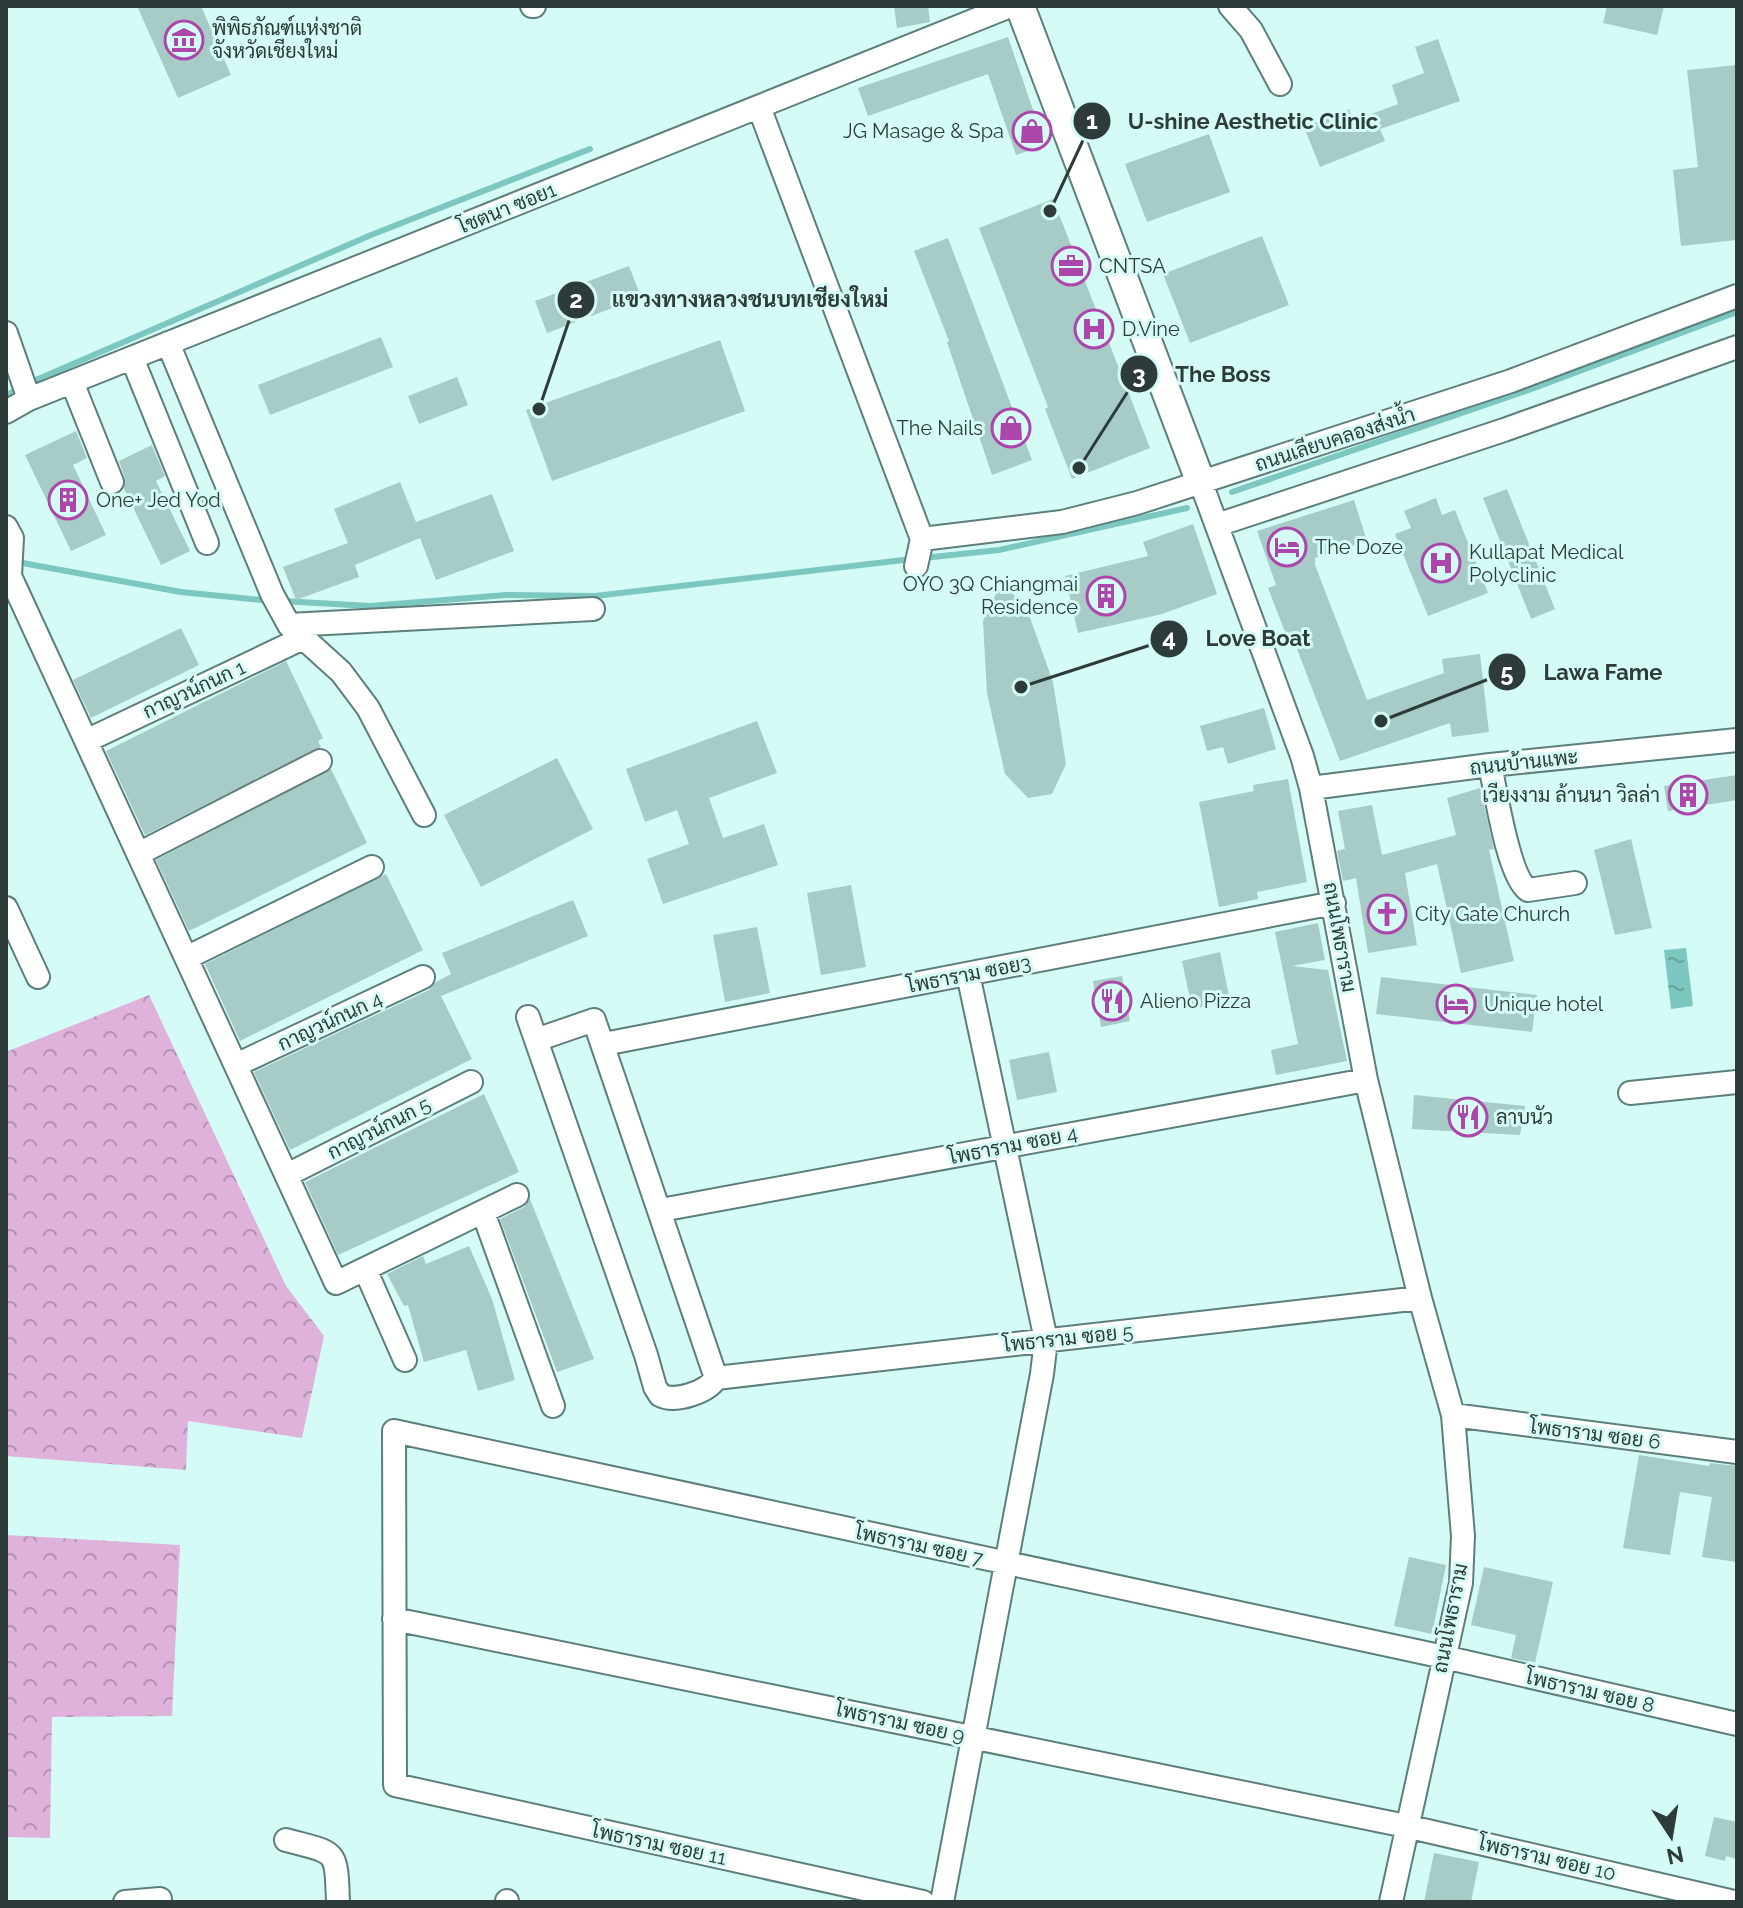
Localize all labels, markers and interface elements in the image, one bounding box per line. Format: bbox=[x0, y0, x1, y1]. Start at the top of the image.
place label: พิพิธภัณฑ์แห่งชาติ จังหวัดเชียงใหม่ bbox=[212, 14, 362, 63]
museum icon: พิพิธภัณฑ์แห่งชาติ จังหวัดเชียงใหม่ bbox=[163, 19, 205, 61]
callout: U-shine Aesthetic Clinic bbox=[1072, 98, 1395, 144]
text: 1 bbox=[1086, 106, 1098, 135]
text: U-shine Aesthetic Clinic bbox=[1128, 108, 1378, 134]
shop icon: JG Masage & Spa bbox=[1011, 110, 1053, 152]
place label: JG Masage & Spa bbox=[843, 119, 1004, 143]
street label: โชตนา ซอย1 bbox=[453, 176, 560, 239]
office icon: CNTSA bbox=[1050, 245, 1092, 287]
place label: CNTSA bbox=[1099, 254, 1166, 278]
callout: แขวงทางหลวงชนบทเชียงใหม่ bbox=[556, 277, 904, 323]
text: 2 bbox=[569, 285, 583, 314]
text: แขวงทางหลวงชนบทเชียงใหม่ bbox=[612, 285, 888, 312]
hospital icon: D.Vine bbox=[1073, 308, 1115, 350]
place label: D.Vine bbox=[1122, 317, 1180, 341]
callout: The Boss bbox=[1119, 351, 1286, 397]
text: 3 bbox=[1132, 360, 1146, 389]
text: The Boss bbox=[1175, 361, 1271, 387]
street label: ถนนเลียบคลองส่งน้ำ bbox=[1250, 396, 1418, 476]
shop icon: The Nails bbox=[990, 407, 1032, 449]
place label: The Nails bbox=[897, 416, 983, 440]
building icon: One+ Jed Yod bbox=[47, 479, 89, 521]
place label: One+ Jed Yod bbox=[96, 488, 221, 512]
hotel icon: The Doze bbox=[1266, 526, 1308, 568]
place label: The Doze bbox=[1315, 535, 1403, 559]
place label: Kullapat Medical Polyclinic bbox=[1469, 540, 1624, 587]
hospital icon: Kullapat Medical Polyclinic bbox=[1420, 542, 1462, 584]
place label: OYO 3Q Chiangmai Residence bbox=[903, 572, 1078, 619]
building icon: OYO 3Q Chiangmai Residence bbox=[1085, 575, 1127, 617]
callout: Love Boat bbox=[1149, 616, 1327, 662]
text: 4 bbox=[1162, 624, 1176, 653]
text: Love Boat bbox=[1205, 625, 1311, 651]
callout: Lawa Fame bbox=[1487, 649, 1678, 695]
street label: กาญวน์กนก 1 bbox=[138, 653, 249, 723]
text: 5 bbox=[1500, 658, 1514, 687]
text: Lawa Fame bbox=[1543, 659, 1663, 685]
street label: ถนนบ้านแพะ bbox=[1468, 744, 1580, 780]
building icon: เวียงงาม ล้านนา วิลล่า bbox=[1667, 774, 1709, 816]
place label: เวียงงาม ล้านนา วิลล่า bbox=[1482, 782, 1660, 807]
street label: ถนนโพธาราม bbox=[1319, 880, 1362, 994]
church icon: City Gate Church bbox=[1366, 893, 1408, 935]
place label: City Gate Church bbox=[1415, 902, 1570, 926]
street label: โพธาราม ซอย3 bbox=[904, 949, 1033, 998]
restaurant icon: Alieno Pizza bbox=[1091, 980, 1133, 1022]
hotel icon: Unique hotel bbox=[1435, 983, 1477, 1025]
street label: กาญวน์กนก 4 bbox=[273, 984, 386, 1056]
place label: Alieno Pizza bbox=[1140, 989, 1251, 1013]
place label: Unique hotel bbox=[1484, 992, 1604, 1016]
street label: กาญวน์กนก 5 bbox=[322, 1090, 435, 1164]
restaurant icon: ลาบนัว bbox=[1447, 1096, 1489, 1138]
place label: ลาบนัว bbox=[1496, 1105, 1553, 1129]
street label: โพธาราม ซอย 4 bbox=[945, 1120, 1080, 1169]
street label: โพธาราม ซอย 5 bbox=[1001, 1318, 1134, 1357]
street label: โพธาราม ซอย 6 bbox=[1527, 1413, 1662, 1454]
street label: โพธาราม ซอย 7 bbox=[852, 1519, 986, 1570]
street label: ถนนโพธาราม bbox=[1427, 1561, 1472, 1675]
street label: โพธาราม ซอย 8 bbox=[1522, 1663, 1657, 1718]
street label: โพธาราม ซอย 9 bbox=[832, 1695, 967, 1747]
north arrow bbox=[1631, 1796, 1711, 1876]
street label: โพธาราม ซอย 11 bbox=[589, 1817, 729, 1870]
street label: โพธาราม ซอย 10 bbox=[1475, 1829, 1618, 1886]
text: N bbox=[1664, 1841, 1686, 1870]

